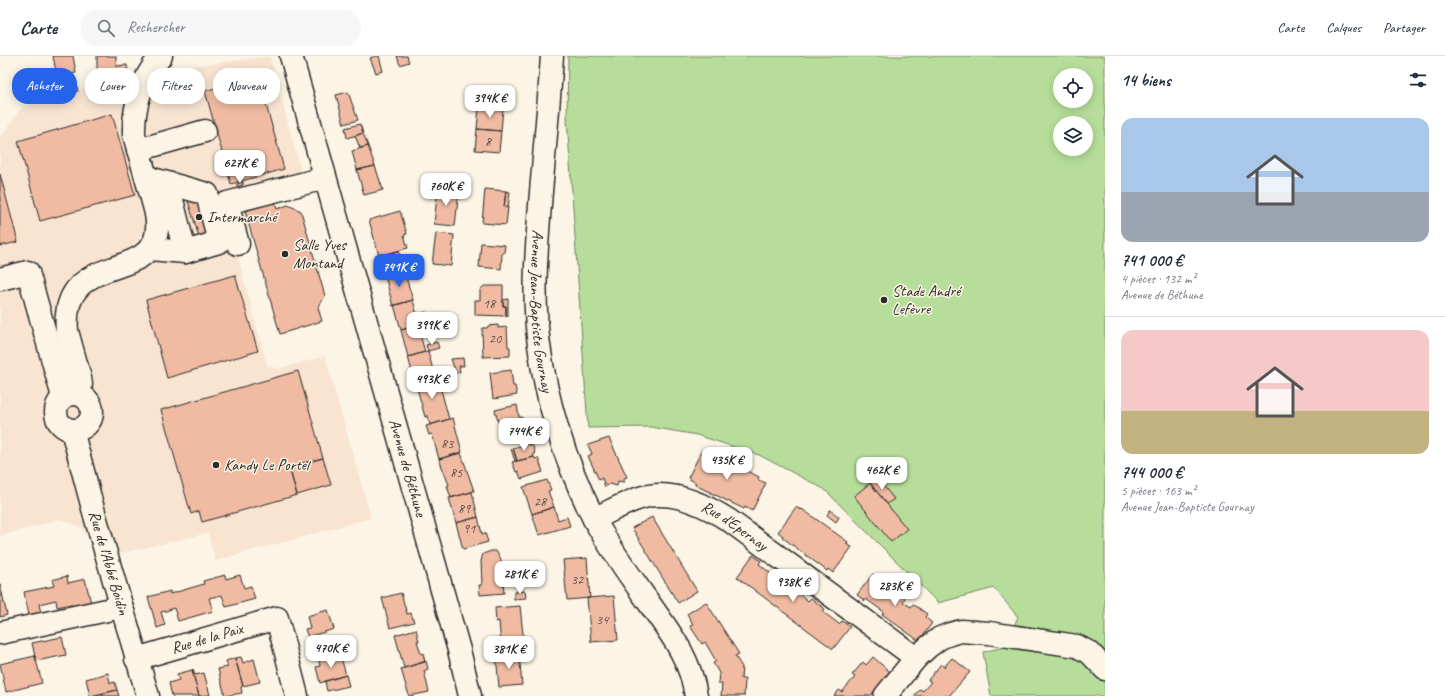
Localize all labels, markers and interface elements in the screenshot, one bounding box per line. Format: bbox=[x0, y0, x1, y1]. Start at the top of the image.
search box bbox=[81, 10, 361, 46]
text: Carte bbox=[20, 16, 57, 40]
icon: search bbox=[95, 17, 117, 39]
text: Rechercher bbox=[127, 18, 185, 37]
text: Carte bbox=[1277, 19, 1304, 36]
text: Calques bbox=[1326, 19, 1361, 36]
text: Partager bbox=[1383, 19, 1425, 36]
chip: Acheter bbox=[12, 68, 77, 104]
chip: Louer bbox=[85, 68, 139, 104]
chip: Filtres bbox=[147, 68, 205, 104]
chip: Nouveau bbox=[213, 68, 280, 104]
map controls bbox=[1053, 68, 1093, 156]
button: locate bbox=[1053, 68, 1093, 108]
icon: filters bbox=[1407, 69, 1429, 91]
text: 14 biens bbox=[1121, 70, 1171, 91]
pin: 394K € bbox=[457, 85, 523, 119]
text: 394K € bbox=[474, 90, 507, 106]
button: layers bbox=[1053, 116, 1093, 156]
house number: 8 bbox=[485, 133, 493, 150]
icon: home bbox=[1239, 144, 1311, 216]
pin: 627K € bbox=[207, 150, 273, 184]
text: 627K € bbox=[223, 155, 257, 171]
pin: 760K € bbox=[413, 173, 479, 207]
text: 760K € bbox=[429, 178, 463, 194]
place label: Intermarché bbox=[207, 207, 279, 227]
marker: Intermarché bbox=[194, 212, 204, 222]
street label: Avenue Jean-Baptiste Gournay bbox=[525, 229, 558, 396]
place label: Salle Yves Montand bbox=[293, 235, 347, 273]
marker: Salle Yves Montand bbox=[280, 249, 290, 259]
text: 741 000 € bbox=[1121, 250, 1183, 271]
pin: 741K € bbox=[366, 254, 432, 288]
text: 741K € bbox=[382, 259, 416, 275]
text: 4 pièces · 132 m² bbox=[1121, 271, 1196, 287]
place label: Stade André Lefèvre bbox=[892, 281, 963, 319]
text: Avenue de Béthune bbox=[1121, 287, 1203, 303]
house number: 18 bbox=[483, 295, 497, 312]
marker: Stade André Lefèvre bbox=[879, 295, 889, 305]
pin: 399K € bbox=[399, 312, 465, 346]
text: 399K € bbox=[416, 317, 448, 333]
house number: 20 bbox=[489, 330, 503, 347]
icon: home bbox=[1239, 356, 1311, 428]
pin: 493K € bbox=[399, 366, 465, 400]
text: 493K € bbox=[416, 371, 449, 387]
street label: Avenue de Béthune bbox=[384, 417, 431, 521]
pin: 744K € bbox=[491, 418, 557, 452]
text: 744K € bbox=[507, 423, 541, 439]
house number: 83 bbox=[441, 435, 455, 452]
pin: 435K € bbox=[694, 447, 760, 481]
text: 435K € bbox=[711, 452, 743, 468]
place label: Kandy Le Portel bbox=[224, 455, 312, 475]
pin: 462K € bbox=[849, 457, 915, 491]
marker: Kandy Le Portel bbox=[211, 460, 221, 470]
text: 462K € bbox=[865, 462, 899, 478]
text: 744 000 € bbox=[1121, 462, 1183, 483]
house number: 85 bbox=[450, 464, 463, 481]
text: 5 pièces · 163 m² bbox=[1121, 483, 1196, 499]
house number: 28 bbox=[534, 493, 548, 510]
street label: Rue d'Epernay bbox=[698, 496, 773, 556]
text: Avenue Jean-Baptiste Gournay bbox=[1121, 499, 1254, 515]
house number: 89 bbox=[458, 500, 472, 517]
street label: Rue de l'Abbé Boidin bbox=[84, 509, 134, 618]
house number: 91 bbox=[463, 520, 476, 537]
pin: 281K € bbox=[487, 561, 553, 595]
text: 281K € bbox=[503, 566, 537, 582]
pin: 938K € bbox=[760, 569, 826, 603]
house number: 32 bbox=[571, 571, 585, 588]
pin: 283K € bbox=[862, 573, 928, 607]
text: 938K € bbox=[777, 574, 810, 590]
text: 283K € bbox=[878, 578, 912, 594]
house number: 34 bbox=[596, 611, 610, 628]
street label: Rue de la Paix bbox=[169, 618, 247, 658]
pin: 470K € bbox=[298, 635, 364, 669]
pin: 381K € bbox=[476, 636, 542, 670]
text: 470K € bbox=[314, 640, 348, 656]
text: 381K € bbox=[492, 641, 526, 657]

